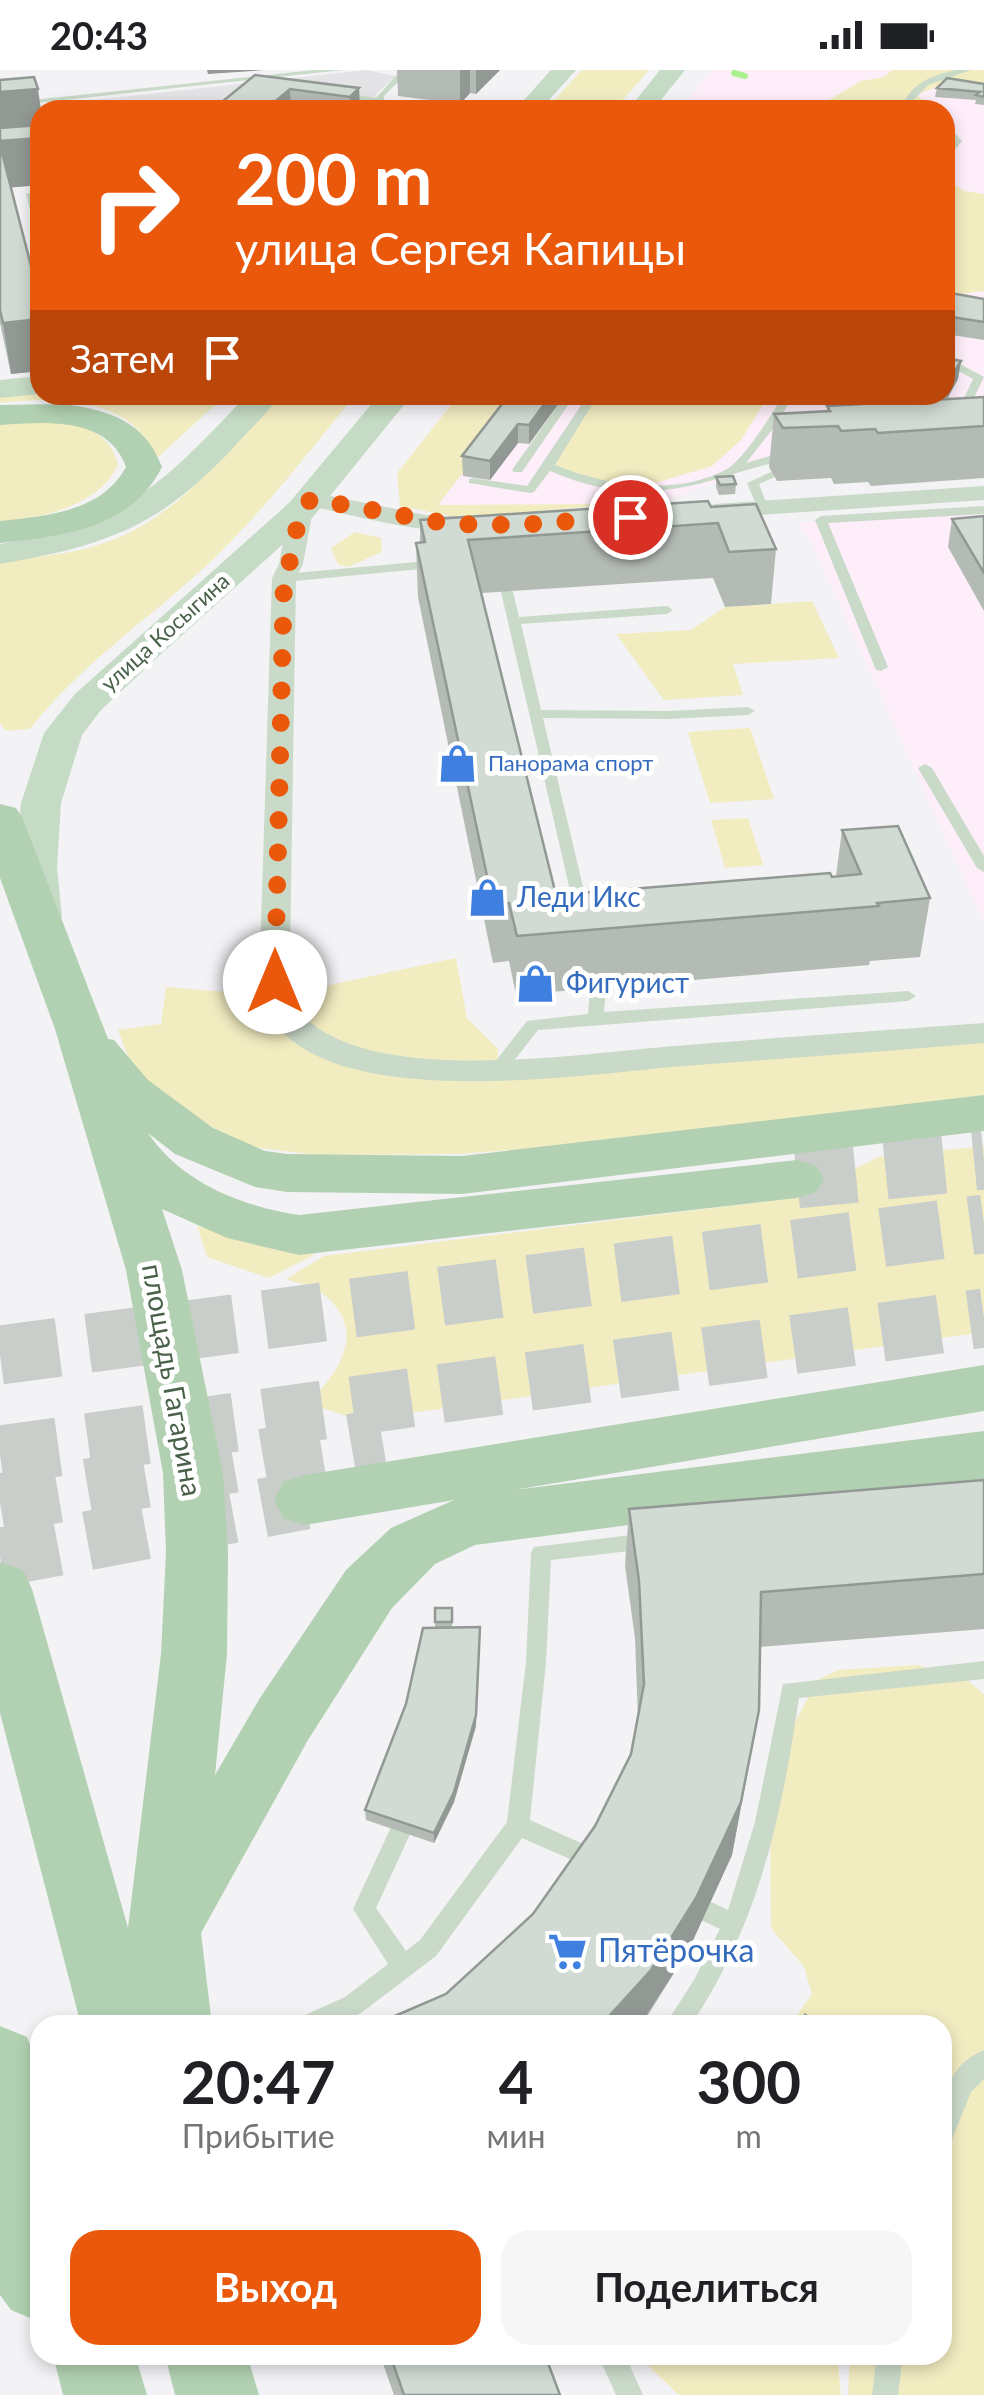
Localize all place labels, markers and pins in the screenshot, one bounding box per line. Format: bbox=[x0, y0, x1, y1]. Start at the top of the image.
pin bbox=[588, 475, 673, 560]
shop icon: Панорама спорт bbox=[437, 742, 479, 784]
place label: Панорама спорт bbox=[488, 749, 654, 776]
shop icon: Леди Икс bbox=[466, 876, 508, 918]
place label: Леди Икс bbox=[516, 879, 641, 913]
shop icon: Фигурист bbox=[515, 962, 557, 1004]
place label: Фигурист bbox=[566, 965, 689, 999]
supermarket icon: Пятёрочка bbox=[547, 1930, 589, 1972]
place label: Пятёрочка bbox=[598, 1930, 754, 1969]

